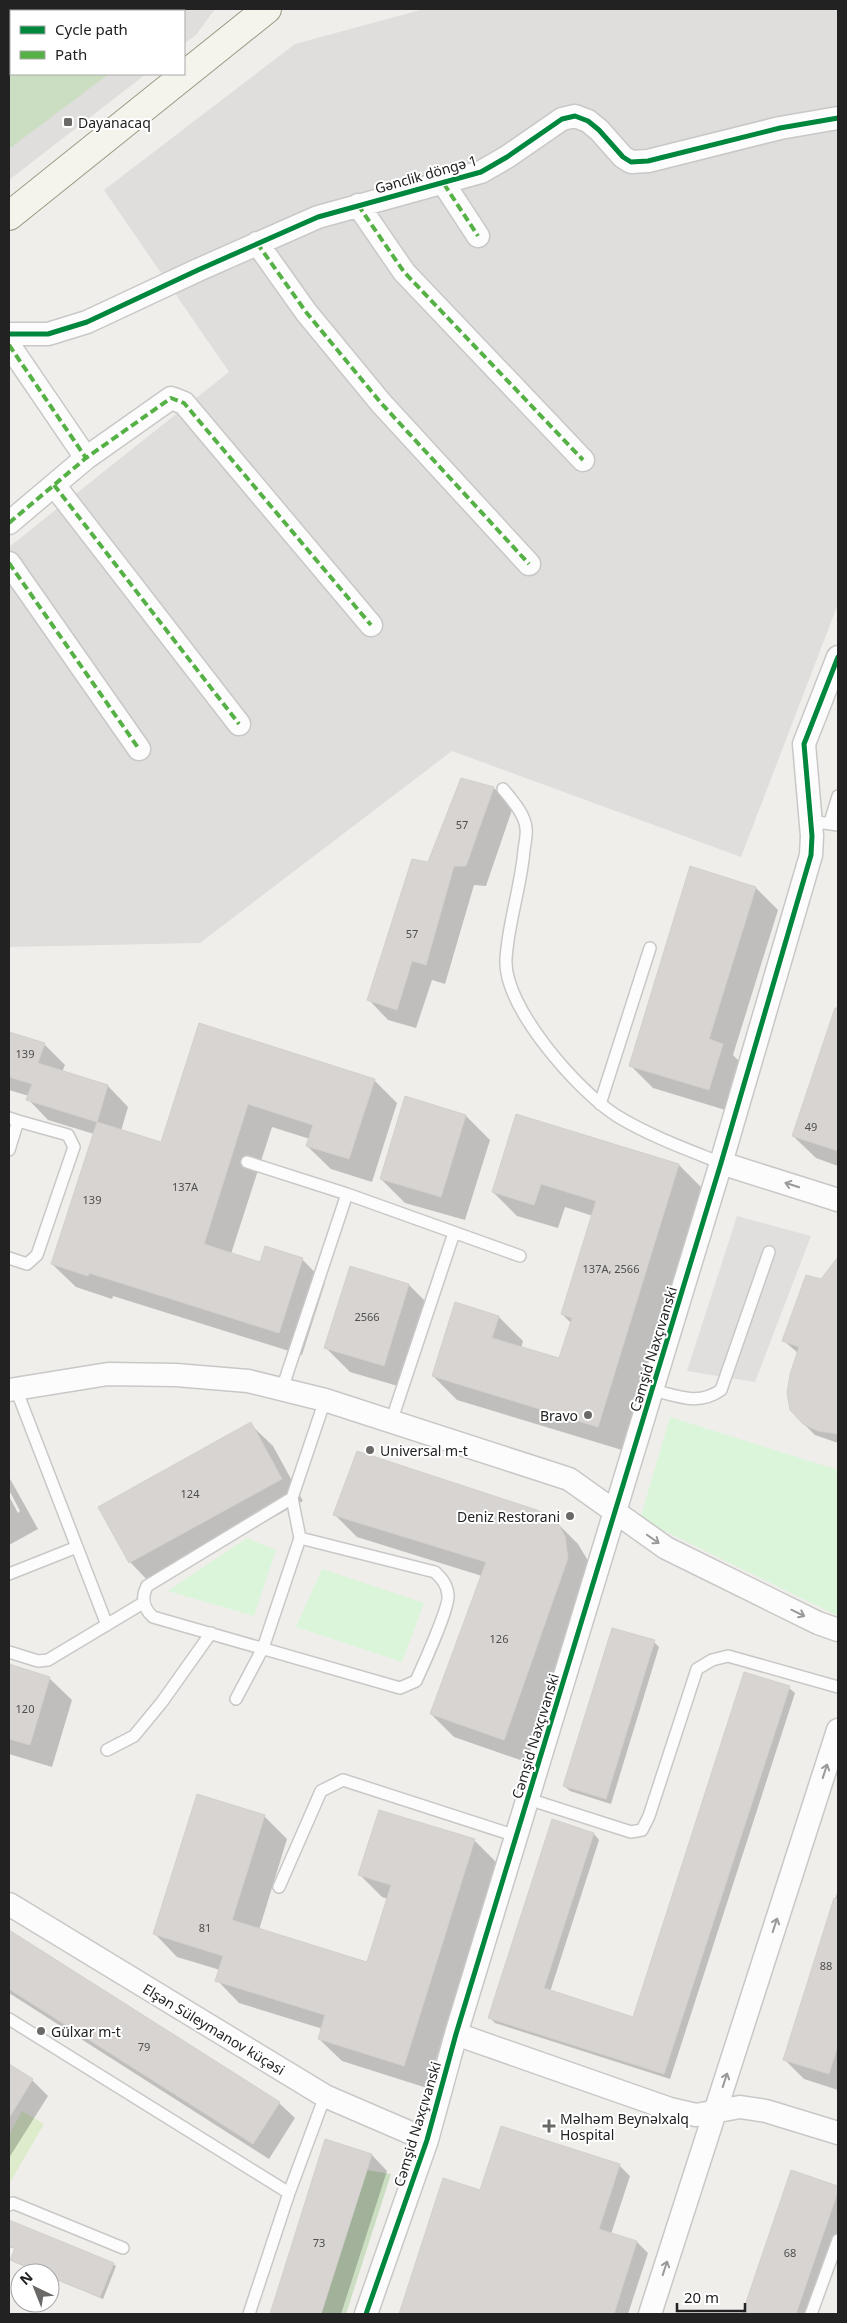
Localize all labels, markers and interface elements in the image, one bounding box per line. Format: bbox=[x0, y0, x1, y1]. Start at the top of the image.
legend bbox=[10, 10, 185, 75]
text: Cycle path bbox=[55, 19, 128, 39]
text: Path bbox=[55, 44, 87, 64]
place label: Dayanacaq bbox=[78, 113, 151, 132]
marker: Dayanacaq bbox=[62, 116, 74, 128]
street label: Gənclik döngə 1 bbox=[373, 150, 479, 198]
house number: 57 bbox=[456, 817, 468, 832]
house number: 57 bbox=[406, 926, 418, 941]
house number: 139 bbox=[16, 1046, 34, 1061]
house number: 49 bbox=[805, 1119, 817, 1134]
house number: 137A bbox=[172, 1179, 199, 1194]
one-way arrow bbox=[784, 1180, 800, 1190]
house number: 139 bbox=[83, 1192, 101, 1207]
house number: 137A, 2566 bbox=[583, 1261, 639, 1276]
street label: Cəmşid Naxçıvanski bbox=[625, 1284, 681, 1414]
house number: 2566 bbox=[354, 1309, 380, 1324]
place label: Bravo bbox=[540, 1406, 578, 1425]
marker: Bravo bbox=[582, 1409, 594, 1421]
place label: Universal m-t bbox=[380, 1441, 468, 1460]
marker: Universal m-t bbox=[364, 1444, 376, 1456]
house number: 124 bbox=[181, 1486, 200, 1501]
place label: Deniz Restorani bbox=[457, 1507, 560, 1526]
marker: Deniz Restorani bbox=[564, 1510, 576, 1522]
one-way arrow bbox=[646, 1534, 660, 1544]
one-way arrow bbox=[790, 1608, 805, 1618]
house number: 126 bbox=[490, 1631, 508, 1646]
street label: Cəmşid Naxçıvanski bbox=[507, 1671, 563, 1801]
house number: 120 bbox=[16, 1701, 34, 1716]
one-way arrow bbox=[821, 1763, 831, 1779]
one-way arrow bbox=[771, 1918, 780, 1933]
house number: 81 bbox=[199, 1920, 211, 1935]
house number: 88 bbox=[820, 1958, 832, 1973]
street label: Elşən Süleymanov küçəsi bbox=[139, 1979, 289, 2079]
place label: Gülxar m-t bbox=[51, 2022, 121, 2041]
marker: Gülxar m-t bbox=[35, 2025, 47, 2037]
house number: 79 bbox=[138, 2039, 150, 2054]
street label: Cəmşid Naxçıvanski bbox=[389, 2059, 445, 2189]
one-way arrow bbox=[721, 2072, 730, 2088]
place label: Məlhəm Beynəlxalq Hospital bbox=[560, 2109, 689, 2144]
marker: Məlhəm Beynəlxalq Hospital bbox=[542, 2119, 556, 2133]
house number: 73 bbox=[313, 2235, 325, 2250]
house number: 68 bbox=[784, 2245, 796, 2260]
one-way arrow bbox=[661, 2260, 670, 2276]
north arrow bbox=[10, 2263, 60, 2313]
text: N bbox=[15, 2267, 36, 2289]
scale bar bbox=[677, 2280, 744, 2312]
text: 20 m bbox=[684, 2287, 719, 2307]

